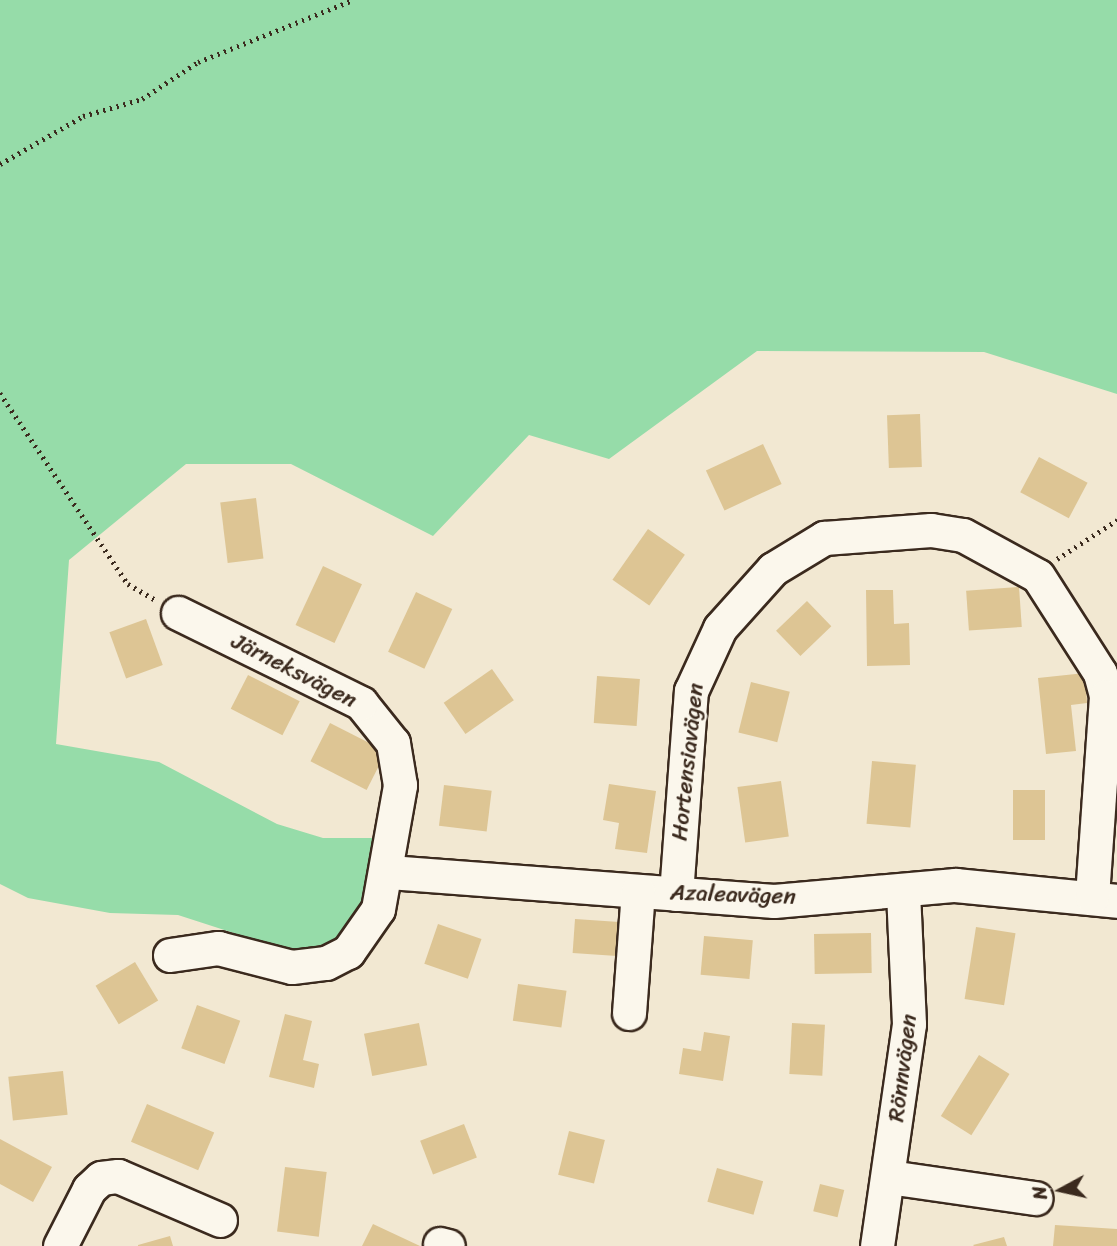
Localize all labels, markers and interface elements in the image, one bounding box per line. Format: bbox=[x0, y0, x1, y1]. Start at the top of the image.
street label: Järneksvägen bbox=[227, 628, 361, 714]
street label: Hortensiavägen bbox=[666, 682, 710, 842]
street label: Azaleavägen bbox=[670, 879, 796, 911]
street label: Rönnvägen bbox=[883, 1012, 923, 1124]
north arrow bbox=[1026, 1155, 1096, 1225]
text: N bbox=[1022, 1184, 1057, 1202]

